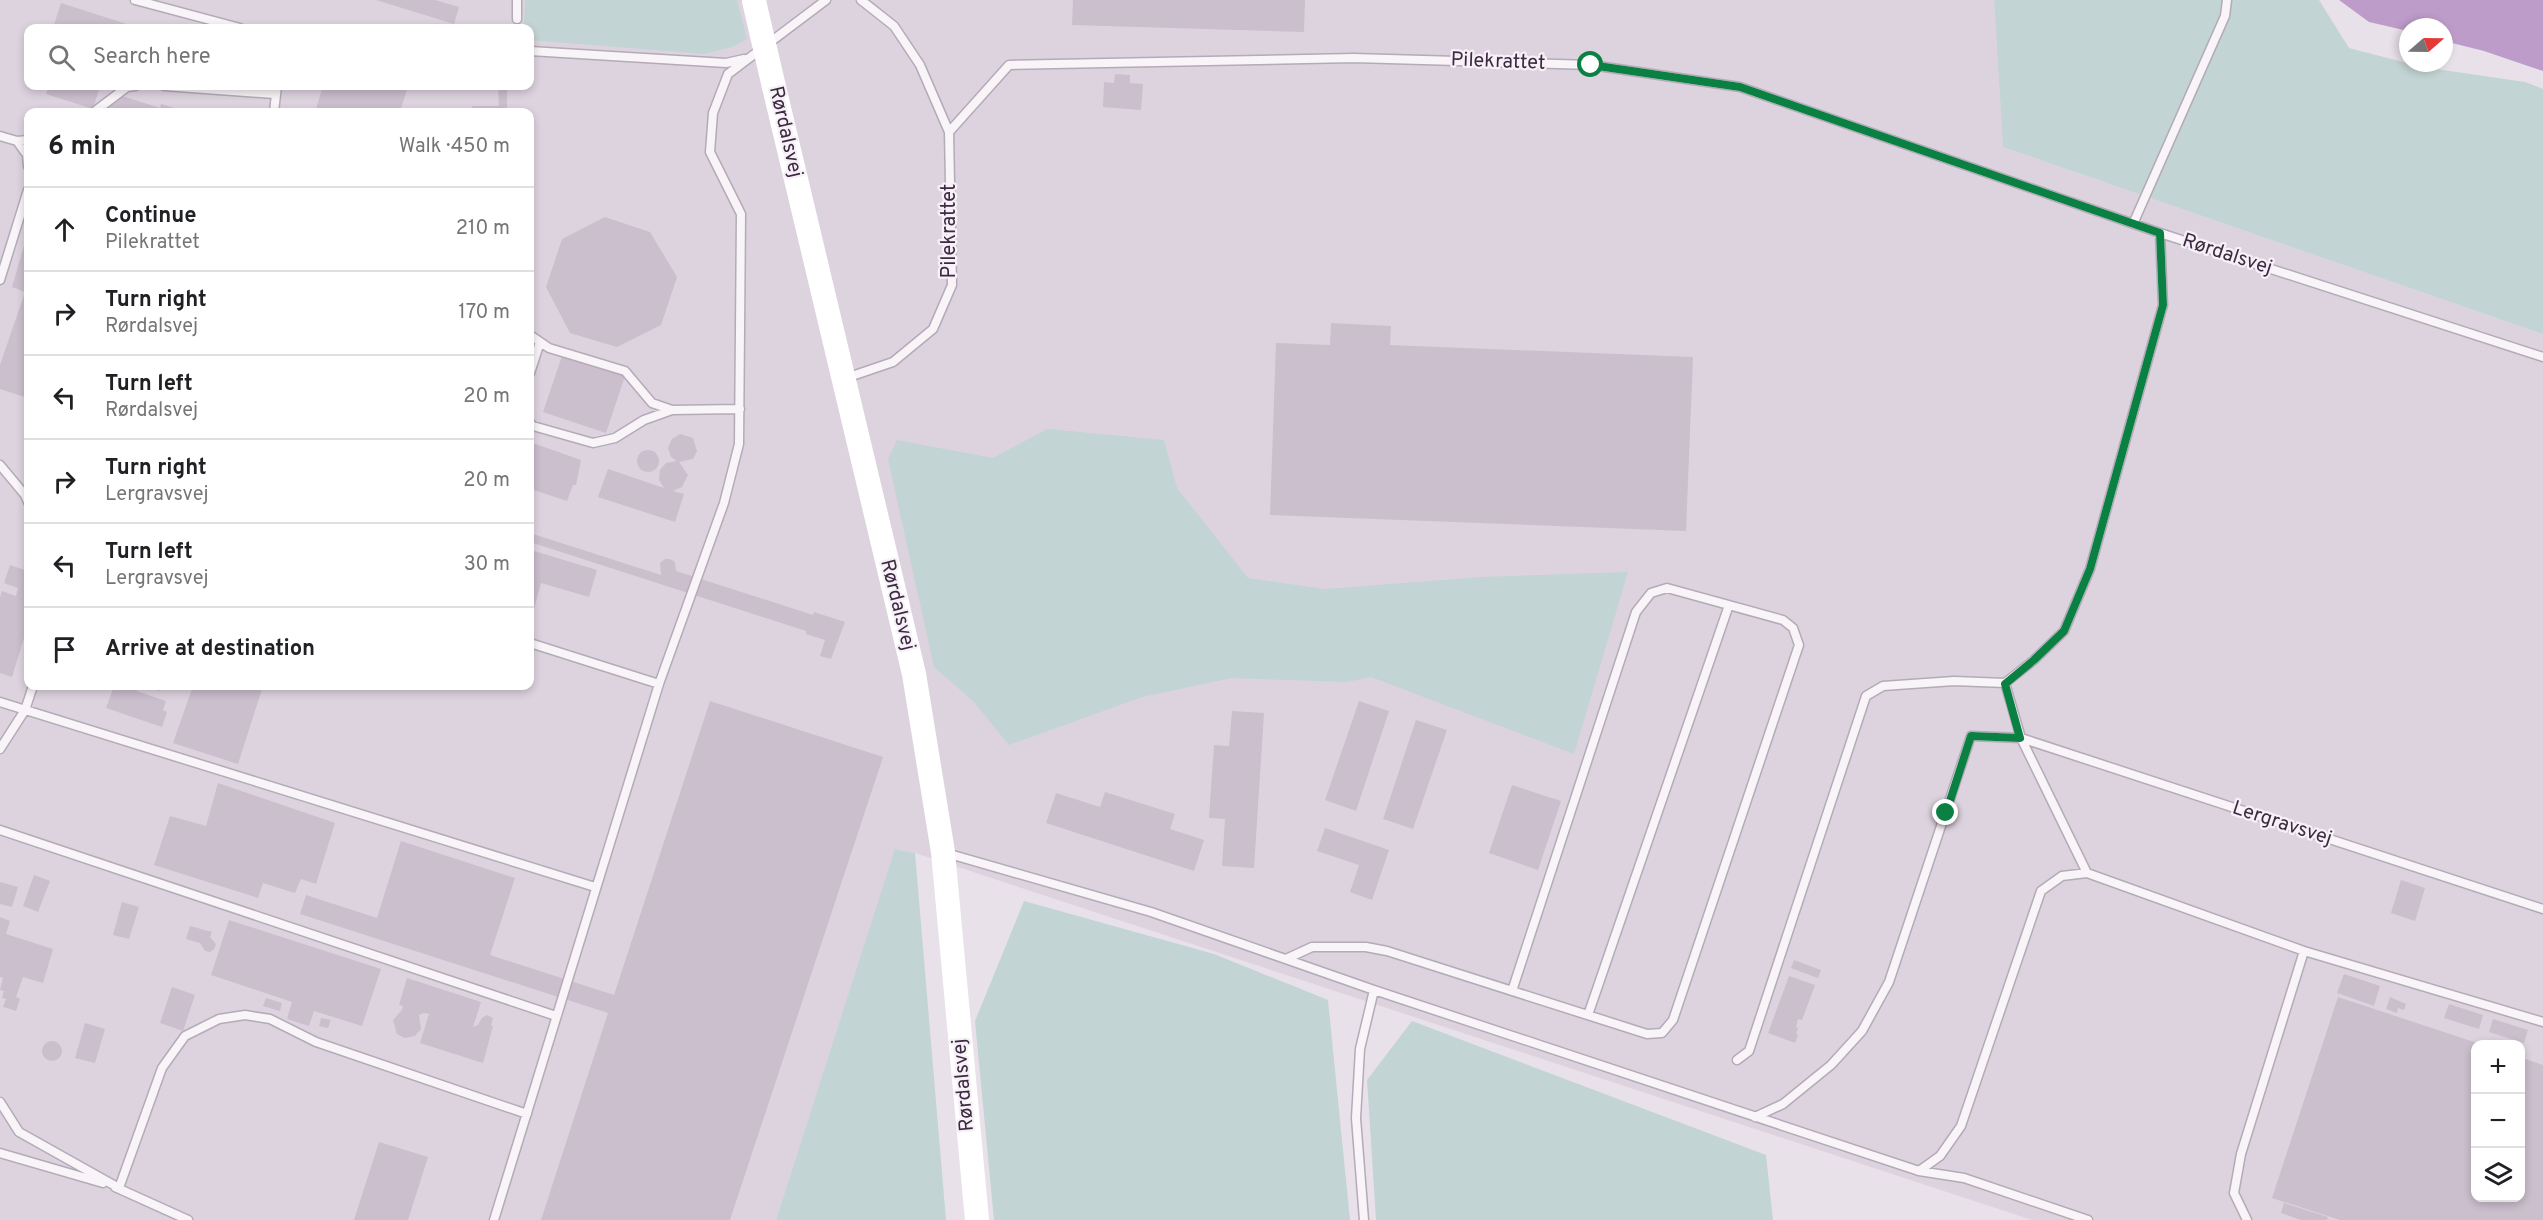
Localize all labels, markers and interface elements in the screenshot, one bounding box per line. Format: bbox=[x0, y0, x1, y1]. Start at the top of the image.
north arrow bbox=[2399, 18, 2453, 72]
search box bbox=[24, 24, 534, 90]
icon: search bbox=[45, 41, 78, 74]
text: Search here bbox=[93, 44, 211, 71]
street label: Pilekrattet bbox=[1450, 47, 1546, 77]
route start bbox=[1577, 51, 1603, 77]
street label: Rørdalsvej bbox=[762, 84, 808, 180]
text: 6 min bbox=[48, 131, 116, 164]
text: Walk · 450 m bbox=[399, 134, 510, 160]
street label: Pilekrattet bbox=[937, 184, 963, 278]
text: Continue bbox=[105, 203, 196, 230]
icon: ahead bbox=[48, 213, 81, 246]
text: 210 m bbox=[456, 216, 510, 242]
street label: Rørdalsvej bbox=[2179, 228, 2275, 282]
text: Pilekrattet bbox=[105, 230, 200, 256]
text: Turn right bbox=[105, 287, 207, 314]
icon: right bbox=[48, 297, 81, 330]
text: 170 m bbox=[458, 300, 510, 326]
text: Rørdalsvej bbox=[105, 314, 198, 340]
text: Turn left bbox=[105, 371, 193, 398]
icon: left bbox=[48, 381, 81, 414]
text: 20 m bbox=[463, 384, 510, 410]
text: Rørdalsvej bbox=[105, 398, 198, 424]
text: Turn right bbox=[105, 455, 207, 482]
icon: right bbox=[48, 465, 81, 498]
text: 20 m bbox=[463, 468, 510, 494]
text: Lergravsvej bbox=[105, 482, 209, 508]
text: Turn left bbox=[105, 539, 193, 566]
icon: left bbox=[48, 549, 81, 582]
text: 30 m bbox=[464, 552, 510, 578]
street label: Rørdalsvej bbox=[873, 557, 921, 653]
text: Lergravsvej bbox=[105, 566, 209, 592]
icon: arrive bbox=[48, 633, 81, 666]
text: Arrive at destination bbox=[105, 636, 315, 663]
street label: Lergravsvej bbox=[2229, 796, 2335, 852]
route end bbox=[1932, 799, 1958, 825]
street label: Rørdalsvej bbox=[947, 1037, 981, 1133]
map controls bbox=[2471, 1040, 2525, 1202]
button: + bbox=[2471, 1040, 2525, 1094]
button: − bbox=[2471, 1094, 2525, 1148]
button: layers bbox=[2471, 1148, 2525, 1202]

